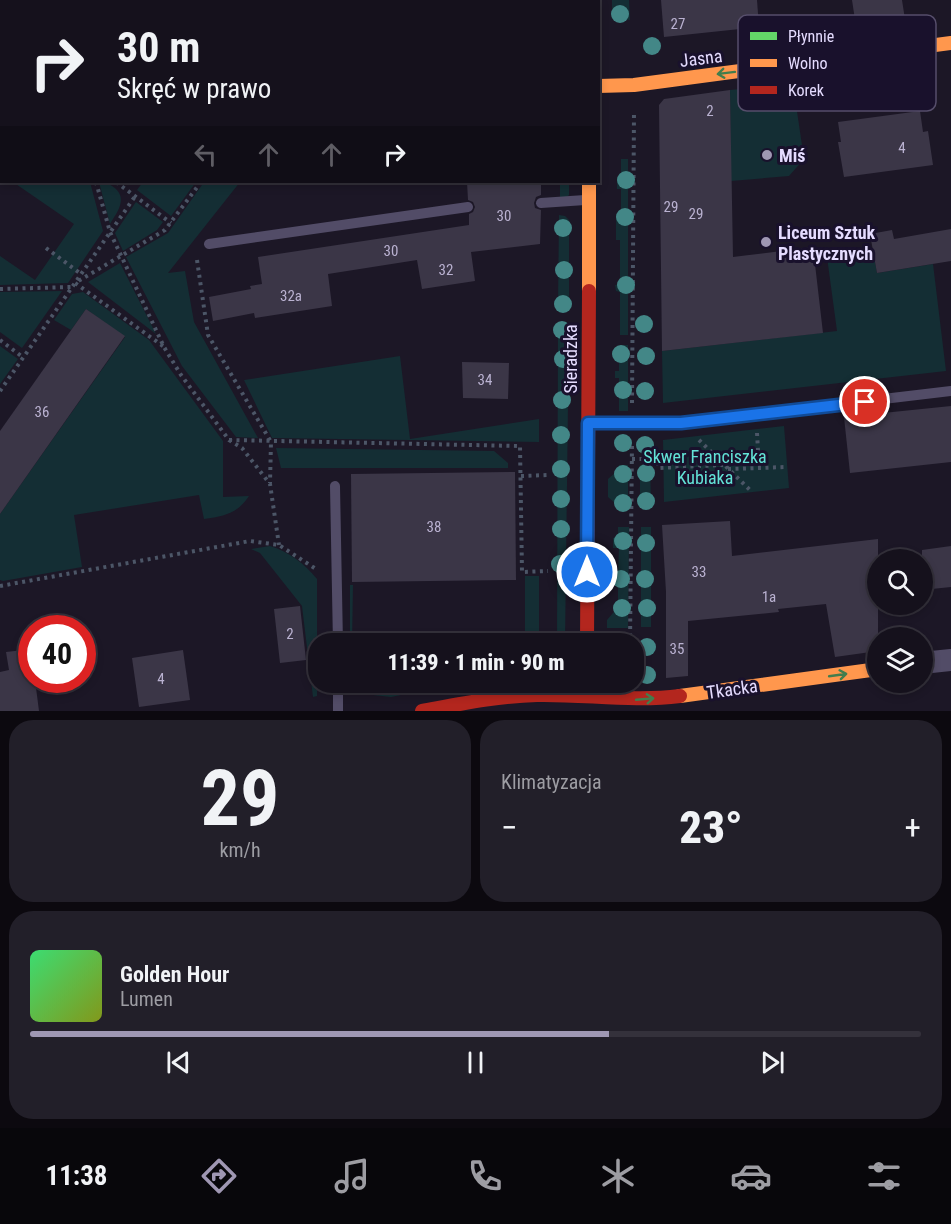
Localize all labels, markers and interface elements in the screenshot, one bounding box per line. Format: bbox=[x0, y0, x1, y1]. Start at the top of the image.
house number: 27 bbox=[671, 15, 685, 33]
legend bbox=[738, 15, 936, 111]
text: 30 m bbox=[117, 23, 200, 72]
icon: right bbox=[18, 24, 96, 102]
text: Płynnie bbox=[788, 27, 834, 46]
street label: Jasna bbox=[678, 45, 724, 71]
text: Wolno bbox=[788, 54, 827, 73]
one-way arrow bbox=[717, 67, 737, 78]
text: Skręć w prawo bbox=[117, 73, 271, 105]
text: Korek bbox=[788, 81, 825, 100]
house number: 2 bbox=[706, 102, 714, 120]
icon: left bbox=[189, 138, 222, 171]
icon: ahead bbox=[252, 138, 285, 171]
icon: ahead bbox=[315, 138, 348, 171]
icon: right bbox=[378, 138, 411, 171]
house number: 4 bbox=[898, 139, 906, 157]
place label: Miś bbox=[779, 145, 805, 166]
marker: Miś bbox=[760, 148, 774, 162]
house number: 29 bbox=[664, 198, 678, 216]
house number: 29 bbox=[689, 205, 703, 223]
house number: 30 bbox=[497, 207, 511, 225]
place label: Liceum Sztuk Plastycznych bbox=[778, 222, 876, 264]
marker: Liceum Sztuk Plastycznych bbox=[759, 235, 773, 249]
house number: 30 bbox=[384, 242, 398, 260]
house number: 32 bbox=[439, 261, 453, 279]
house number: 32a bbox=[280, 287, 302, 305]
street label: Sieradzka bbox=[560, 324, 581, 394]
house number: 34 bbox=[478, 371, 492, 389]
pin bbox=[839, 376, 890, 427]
icon: arrive bbox=[848, 385, 881, 418]
house number: 36 bbox=[35, 403, 49, 421]
park label: Skwer Franciszka Kubiaka bbox=[643, 446, 767, 488]
house number: 38 bbox=[427, 518, 441, 536]
position arrow bbox=[555, 540, 619, 604]
map controls bbox=[867, 549, 933, 693]
button: search bbox=[867, 549, 933, 615]
house number: 33 bbox=[692, 563, 706, 581]
house number: 1a bbox=[762, 588, 776, 606]
speed limit sign: 40 bbox=[18, 615, 96, 693]
house number: 2 bbox=[286, 625, 294, 643]
button: layers bbox=[867, 627, 933, 693]
house number: 35 bbox=[670, 640, 684, 658]
text: 11:39 · 1 min · 90 m bbox=[388, 650, 564, 675]
one-way arrow bbox=[828, 669, 848, 680]
house number: 4 bbox=[157, 670, 165, 688]
street label: Tkacka bbox=[705, 675, 759, 703]
one-way arrow bbox=[635, 694, 654, 705]
text: 29 bbox=[201, 753, 279, 844]
text: Klimatyzacja bbox=[501, 770, 602, 794]
text: 23° bbox=[679, 801, 743, 854]
text: − bbox=[501, 808, 518, 847]
text: + bbox=[905, 808, 921, 847]
text: km/h bbox=[219, 838, 261, 862]
text: Golden Hour bbox=[120, 962, 229, 987]
text: Lumen bbox=[120, 987, 173, 1011]
icon: previous bbox=[162, 1046, 195, 1079]
icon: pause bbox=[459, 1046, 492, 1079]
icon: next bbox=[756, 1046, 789, 1079]
icon: directions bbox=[198, 1155, 240, 1197]
icon: music bbox=[331, 1155, 373, 1197]
icon: phone bbox=[464, 1155, 506, 1197]
icon: climate bbox=[597, 1155, 639, 1197]
icon: car bbox=[730, 1155, 772, 1197]
icon: filters bbox=[863, 1155, 905, 1197]
text: 11:38 bbox=[46, 1160, 107, 1192]

